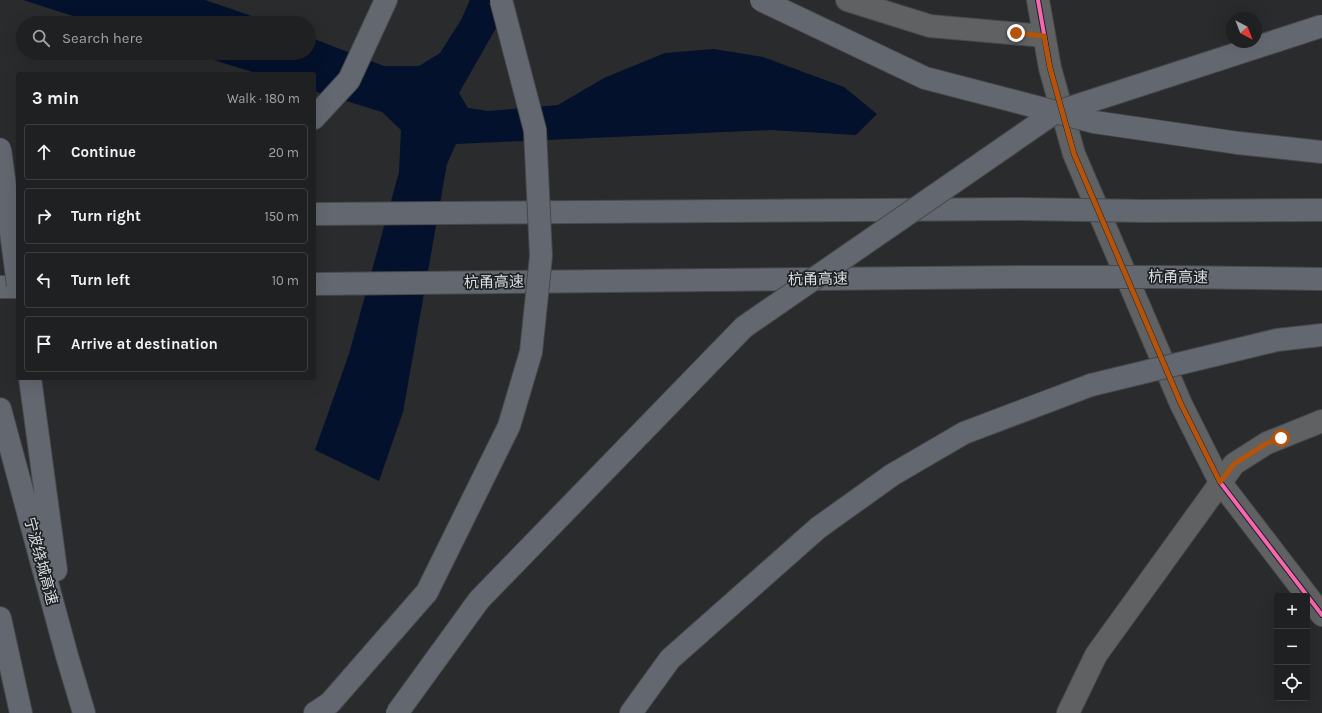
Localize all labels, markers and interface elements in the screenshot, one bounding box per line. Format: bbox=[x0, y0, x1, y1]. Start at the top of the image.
north arrow bbox=[1226, 12, 1262, 48]
search box bbox=[16, 16, 316, 60]
route end bbox=[1007, 24, 1025, 42]
icon: search bbox=[30, 27, 52, 49]
text: Search here bbox=[62, 29, 143, 47]
text: 3 min bbox=[32, 88, 79, 108]
text: Walk · 180 m bbox=[227, 91, 300, 106]
icon: ahead bbox=[33, 141, 55, 163]
text: Continue bbox=[71, 143, 136, 161]
text: 20 m bbox=[269, 145, 299, 160]
icon: right bbox=[33, 205, 55, 227]
text: Turn right bbox=[71, 207, 141, 225]
text: 150 m bbox=[264, 209, 299, 224]
street label: 杭甬高速 bbox=[1148, 267, 1208, 287]
icon: left bbox=[33, 269, 55, 291]
street label: 杭甬高速 bbox=[788, 269, 848, 289]
text: Turn left bbox=[71, 271, 130, 289]
street label: 杭甬高速 bbox=[464, 272, 524, 292]
text: 10 m bbox=[272, 273, 299, 288]
icon: arrive bbox=[33, 333, 55, 355]
text: Arrive at destination bbox=[71, 335, 218, 353]
route start bbox=[1272, 429, 1290, 447]
street label: 宁波绕城高速 bbox=[21, 515, 61, 607]
map controls bbox=[1274, 593, 1310, 701]
button: + bbox=[1274, 593, 1310, 629]
button: − bbox=[1274, 629, 1310, 665]
button: locate bbox=[1274, 665, 1310, 701]

